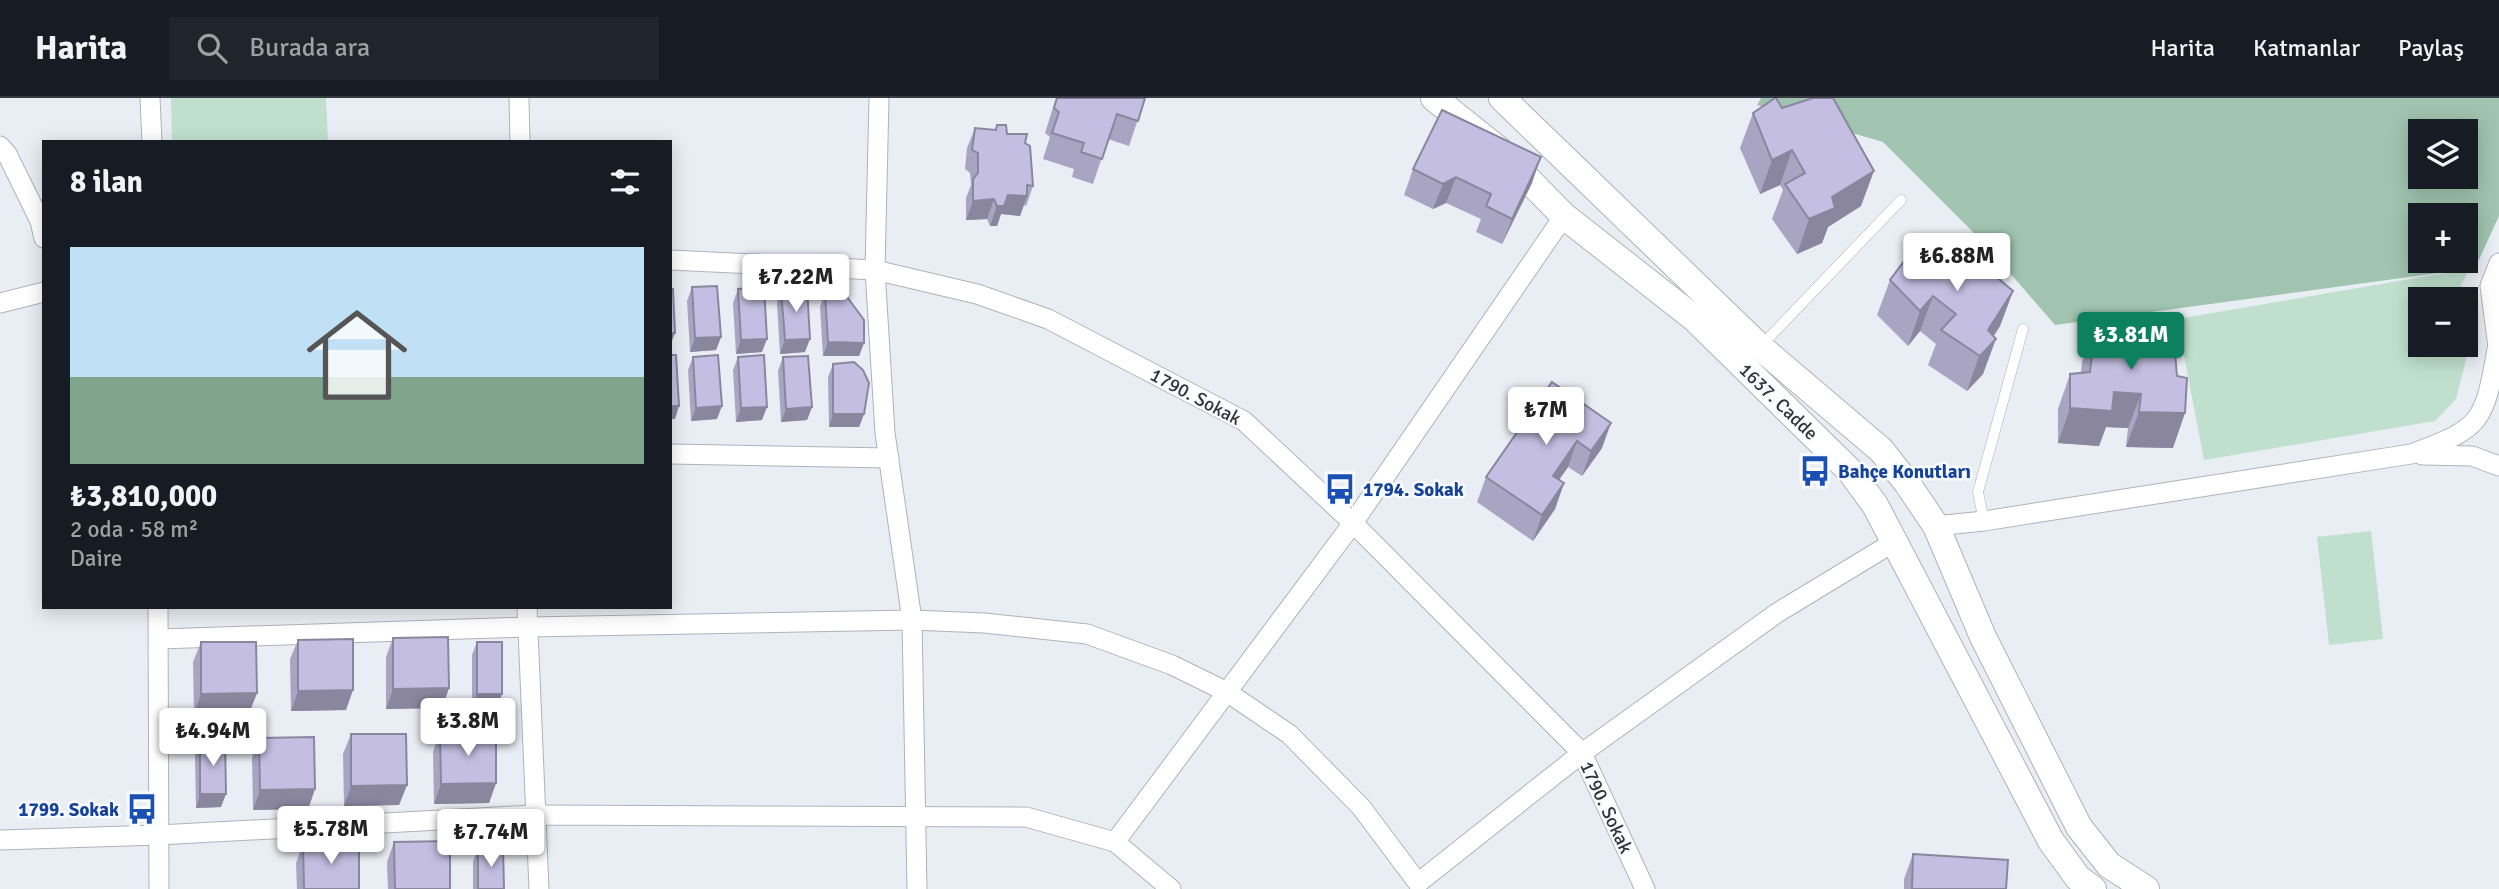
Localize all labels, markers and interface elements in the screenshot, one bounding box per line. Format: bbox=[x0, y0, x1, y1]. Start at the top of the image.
search box bbox=[169, 17, 659, 80]
text: Harita bbox=[35, 28, 127, 69]
icon: search bbox=[193, 29, 231, 67]
text: Burada ara bbox=[249, 32, 370, 64]
text: Harita bbox=[2150, 33, 2215, 63]
text: Katmanlar bbox=[2253, 33, 2360, 63]
text: Paylaş bbox=[2398, 33, 2464, 63]
map controls bbox=[2408, 119, 2478, 357]
button: layers bbox=[2408, 119, 2478, 189]
icon: filters bbox=[606, 163, 644, 201]
text: 8 ilan bbox=[70, 164, 143, 201]
button: + bbox=[2408, 203, 2478, 273]
pin: ₺6.88M bbox=[1900, 234, 2014, 293]
text: ₺6.88M bbox=[1919, 241, 1995, 270]
pin: ₺7.22M bbox=[739, 254, 853, 314]
text: ₺7.22M bbox=[758, 262, 834, 291]
button: − bbox=[2408, 287, 2478, 357]
icon: home bbox=[294, 292, 420, 418]
pin: ₺3.81M bbox=[2074, 313, 2188, 372]
text: ₺3.81M bbox=[2093, 320, 2169, 349]
street label: 1637. Cadde bbox=[1734, 358, 1823, 445]
street label: 1790. Sokak bbox=[1146, 363, 1245, 431]
pin: ₺7M bbox=[1512, 388, 1580, 447]
text: ₺7M bbox=[1524, 395, 1568, 424]
bus stop icon: Bahçe Konutları bbox=[1798, 454, 1832, 488]
place label: Bahçe Konutları bbox=[1838, 460, 1971, 484]
bus stop icon: 1794. Sokak bbox=[1323, 472, 1357, 506]
text: ₺3,810,000 bbox=[70, 478, 217, 515]
place label: 1794. Sokak bbox=[1363, 478, 1464, 502]
text: 2 oda · 58 m² bbox=[70, 515, 198, 544]
text: Daire bbox=[70, 544, 122, 573]
pin: ₺3.8M bbox=[419, 698, 517, 758]
text: ₺3.8M bbox=[436, 706, 500, 735]
pin: ₺4.94M bbox=[156, 708, 270, 768]
text: ₺4.94M bbox=[175, 716, 251, 745]
street label: 1790. Sokak bbox=[1574, 757, 1638, 858]
bus stop icon: 1799. Sokak bbox=[125, 792, 159, 826]
place label: 1799. Sokak bbox=[18, 798, 119, 822]
pin: ₺5.78M bbox=[274, 806, 388, 866]
pin: ₺7.74M bbox=[434, 810, 548, 869]
text: ₺5.78M bbox=[293, 814, 369, 843]
text: ₺7.74M bbox=[453, 817, 529, 846]

